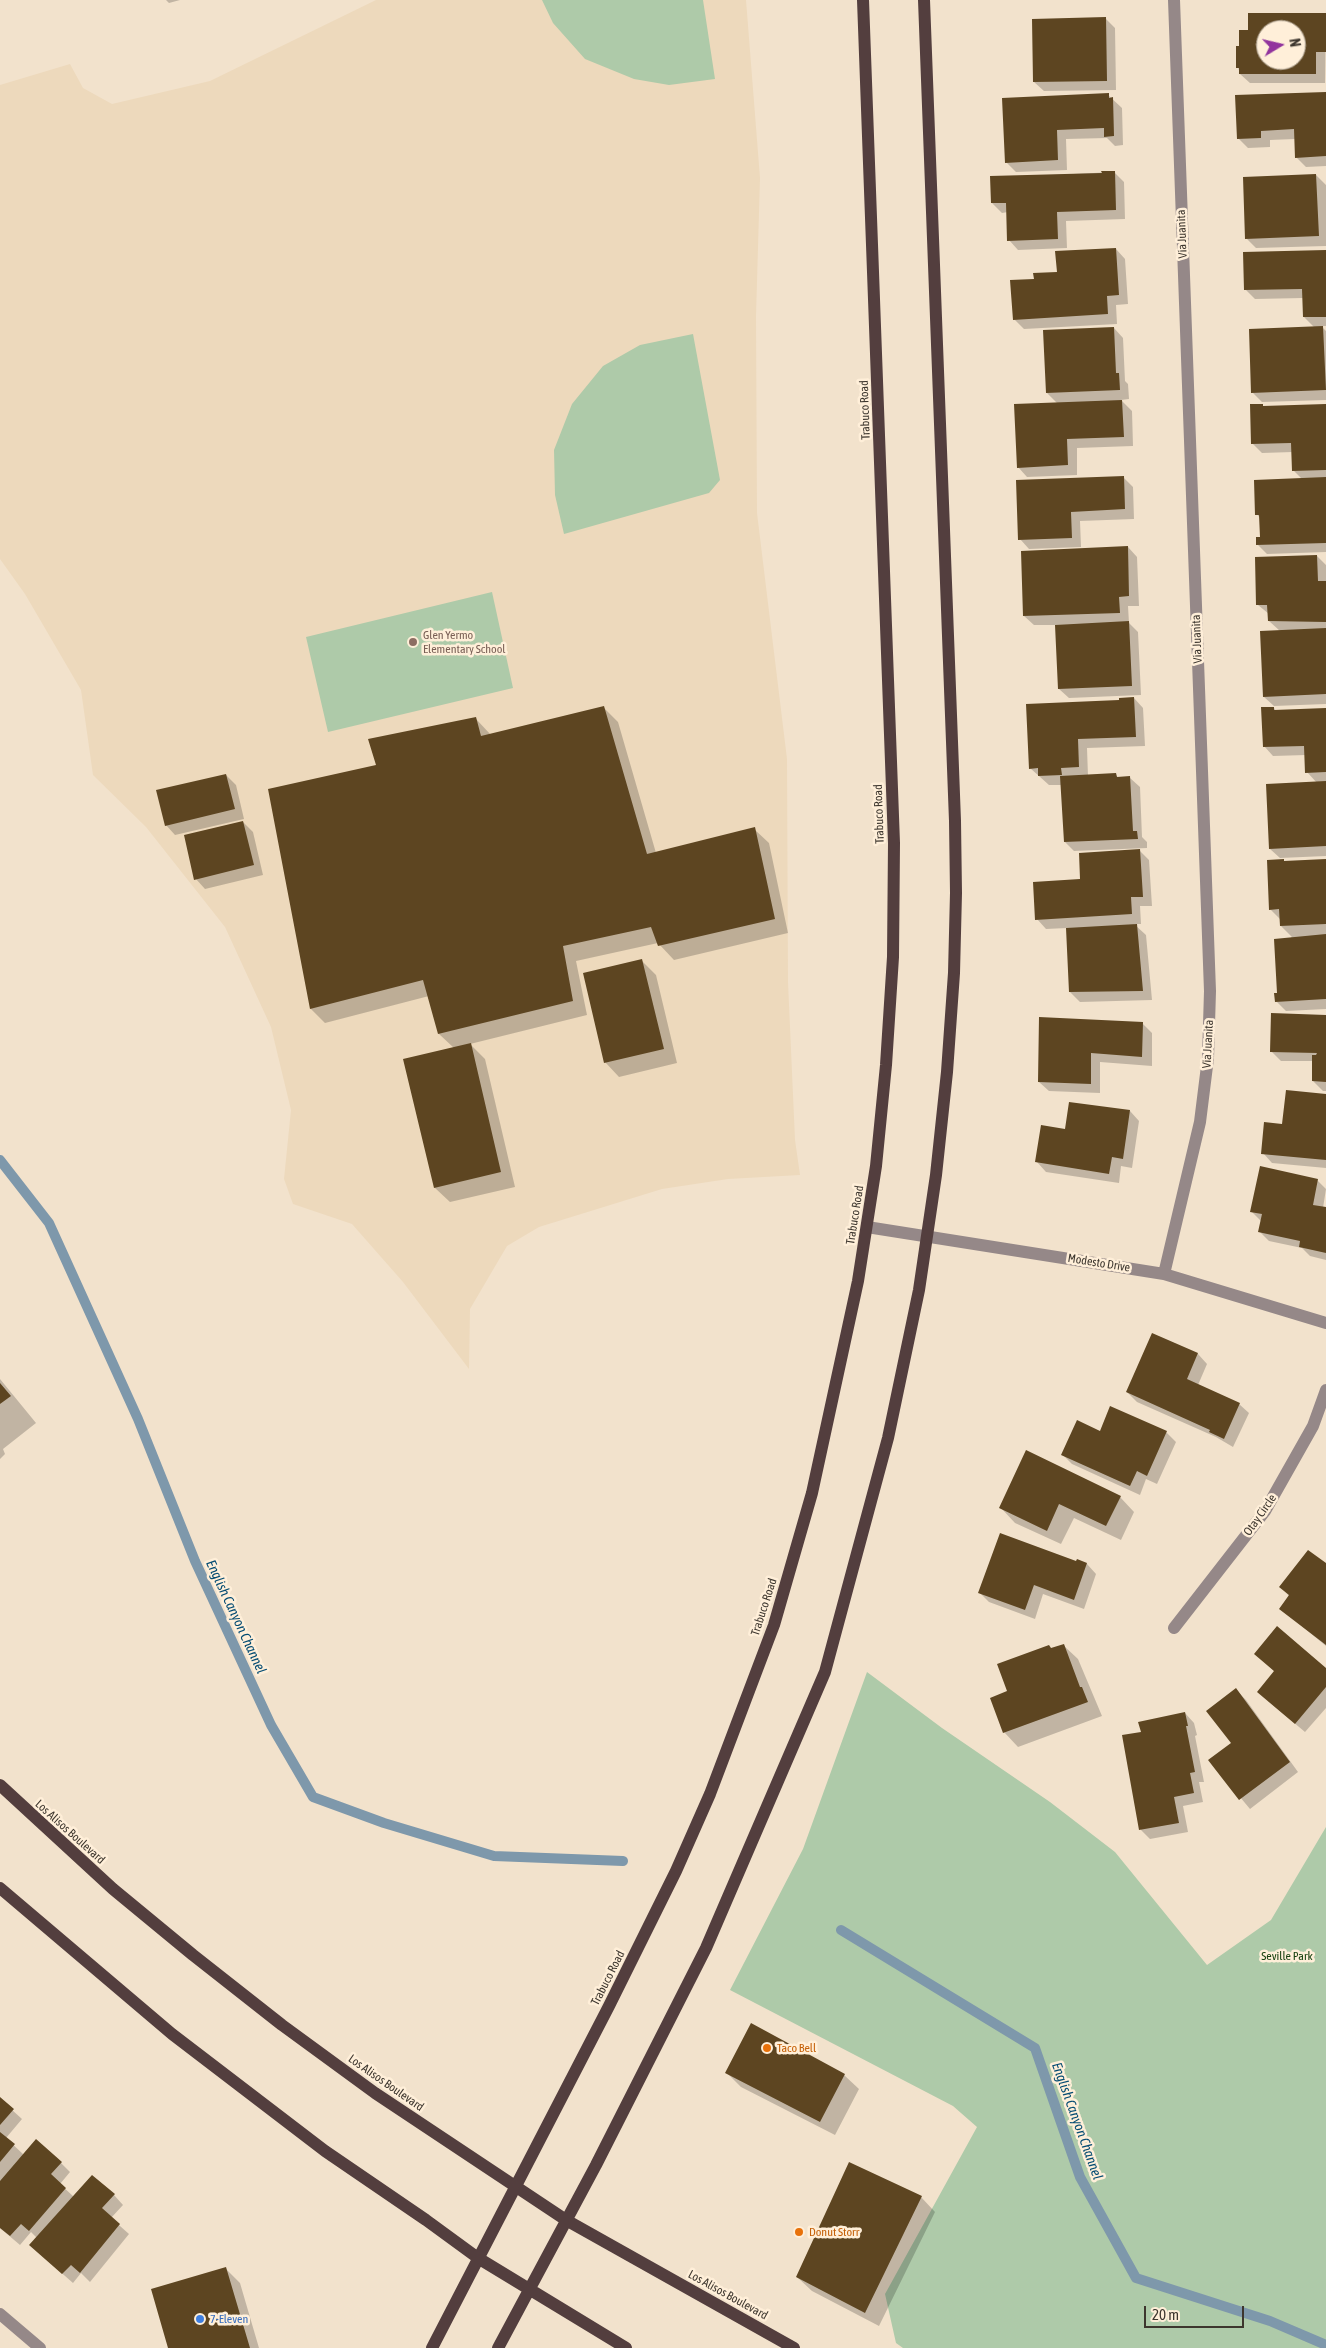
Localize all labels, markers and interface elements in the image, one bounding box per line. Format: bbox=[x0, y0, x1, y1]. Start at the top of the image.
north arrow bbox=[1256, 20, 1306, 70]
text: N bbox=[1286, 37, 1303, 48]
street label: Via Juanita bbox=[1174, 209, 1190, 259]
street label: Trabuco Road bbox=[857, 380, 873, 440]
street label: Via Juanita bbox=[1189, 614, 1205, 664]
place label: Glen Yermo Elementary School bbox=[423, 628, 505, 656]
marker: Glen Yermo Elementary School bbox=[407, 636, 419, 648]
street label: Trabuco Road bbox=[871, 784, 887, 844]
street label: Via Juanita bbox=[1200, 1019, 1216, 1069]
street label: Trabuco Road bbox=[843, 1184, 867, 1246]
street label: Modesto Drive bbox=[1067, 1251, 1131, 1275]
street label: Otay Circle bbox=[1241, 1492, 1279, 1538]
water label: English Canyon Channel bbox=[202, 1557, 270, 1677]
street label: Trabuco Road bbox=[748, 1576, 780, 1638]
street label: Los Alisos Boulevard bbox=[32, 1797, 108, 1867]
street label: Trabuco Road bbox=[588, 1948, 628, 2008]
park label: Seville Park bbox=[1261, 1949, 1313, 1963]
place label: Taco Bell bbox=[777, 2041, 816, 2055]
marker: Taco Bell bbox=[761, 2042, 773, 2054]
street label: Los Alisos Boulevard bbox=[345, 2052, 427, 2114]
water label: English Canyon Channel bbox=[1048, 2060, 1106, 2182]
place label: Donut Storr bbox=[809, 2225, 859, 2239]
marker: Donut Storr bbox=[793, 2226, 805, 2238]
street label: Los Alisos Boulevard bbox=[686, 2267, 770, 2323]
scale bar bbox=[1146, 2296, 1246, 2328]
text: 20 m bbox=[1152, 2306, 1179, 2323]
place label: 7-Eleven bbox=[210, 2312, 248, 2326]
marker: 7-Eleven bbox=[194, 2313, 206, 2325]

